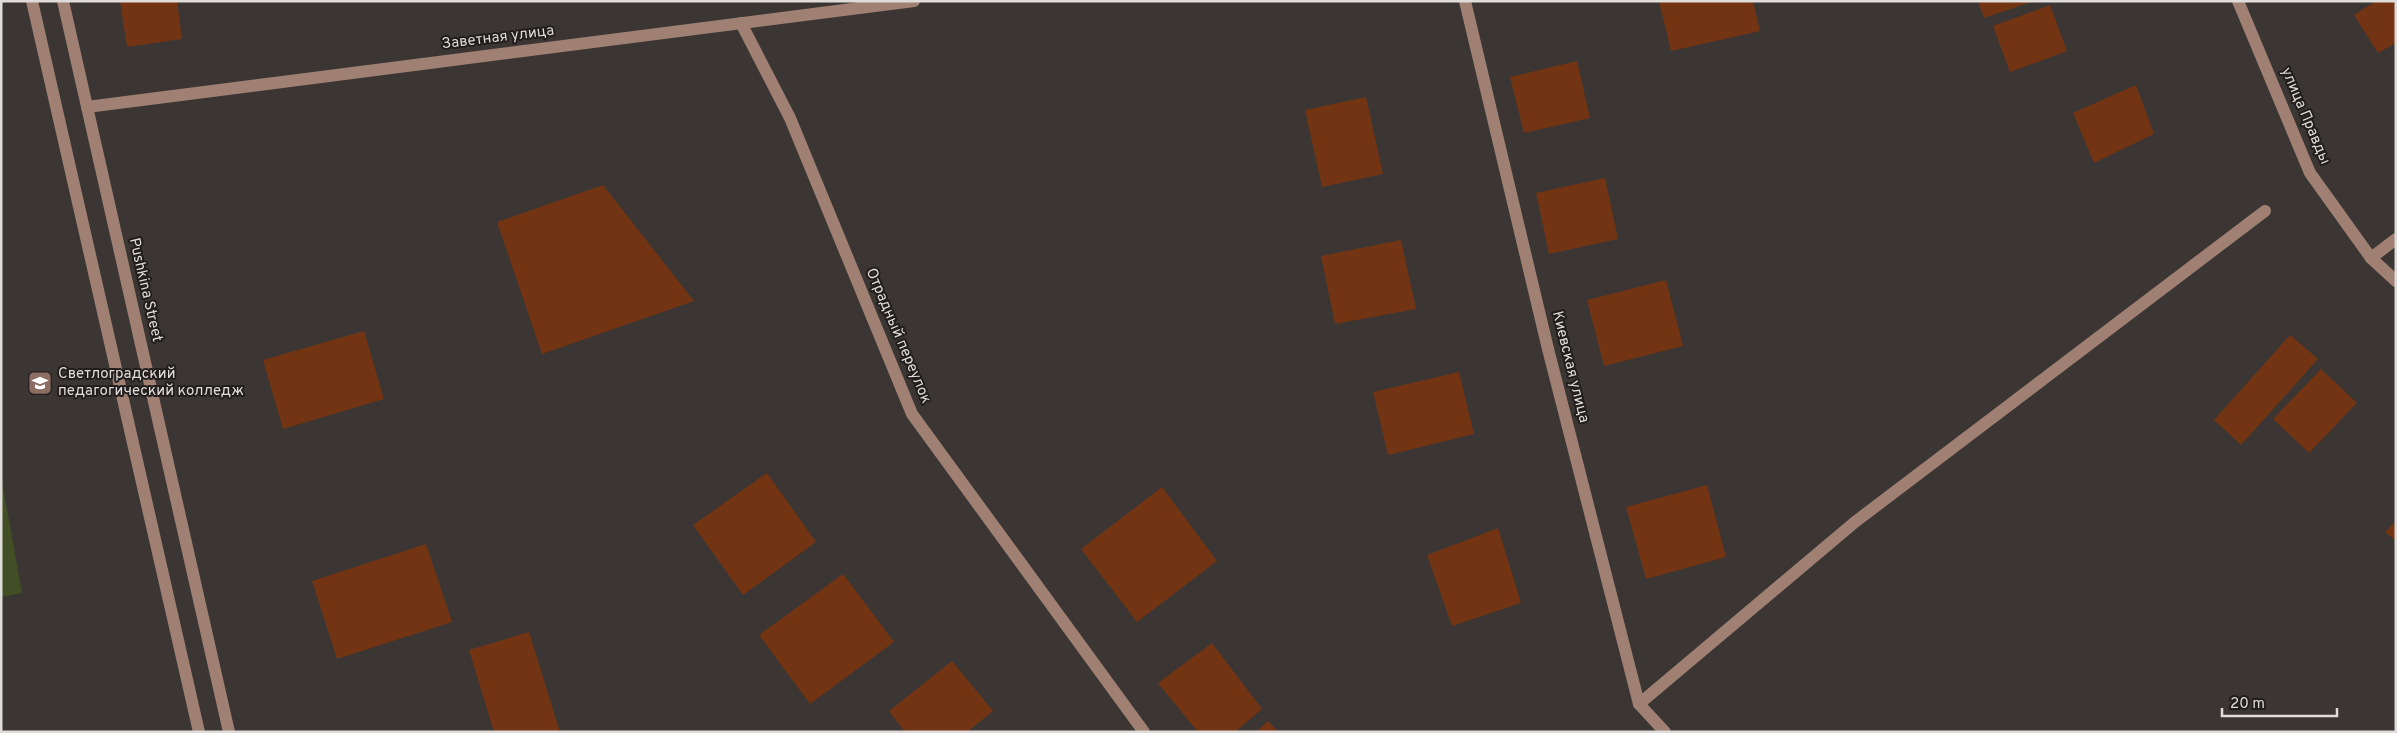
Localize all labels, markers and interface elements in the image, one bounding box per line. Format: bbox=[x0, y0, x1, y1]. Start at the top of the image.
street label: Заветная улица bbox=[441, 22, 555, 54]
street label: улица Правды bbox=[2276, 65, 2334, 167]
street label: Pushkina Street bbox=[124, 236, 166, 344]
street label: Отрадный переулок bbox=[861, 265, 935, 407]
street label: Киевская улица bbox=[1547, 309, 1593, 425]
place label: Светлоградский педагогический колледж bbox=[58, 365, 244, 401]
school or university icon: Светлоградский педагогический колледж bbox=[27, 370, 53, 396]
scale bar bbox=[2222, 686, 2337, 718]
text: 20 m bbox=[2230, 695, 2265, 714]

